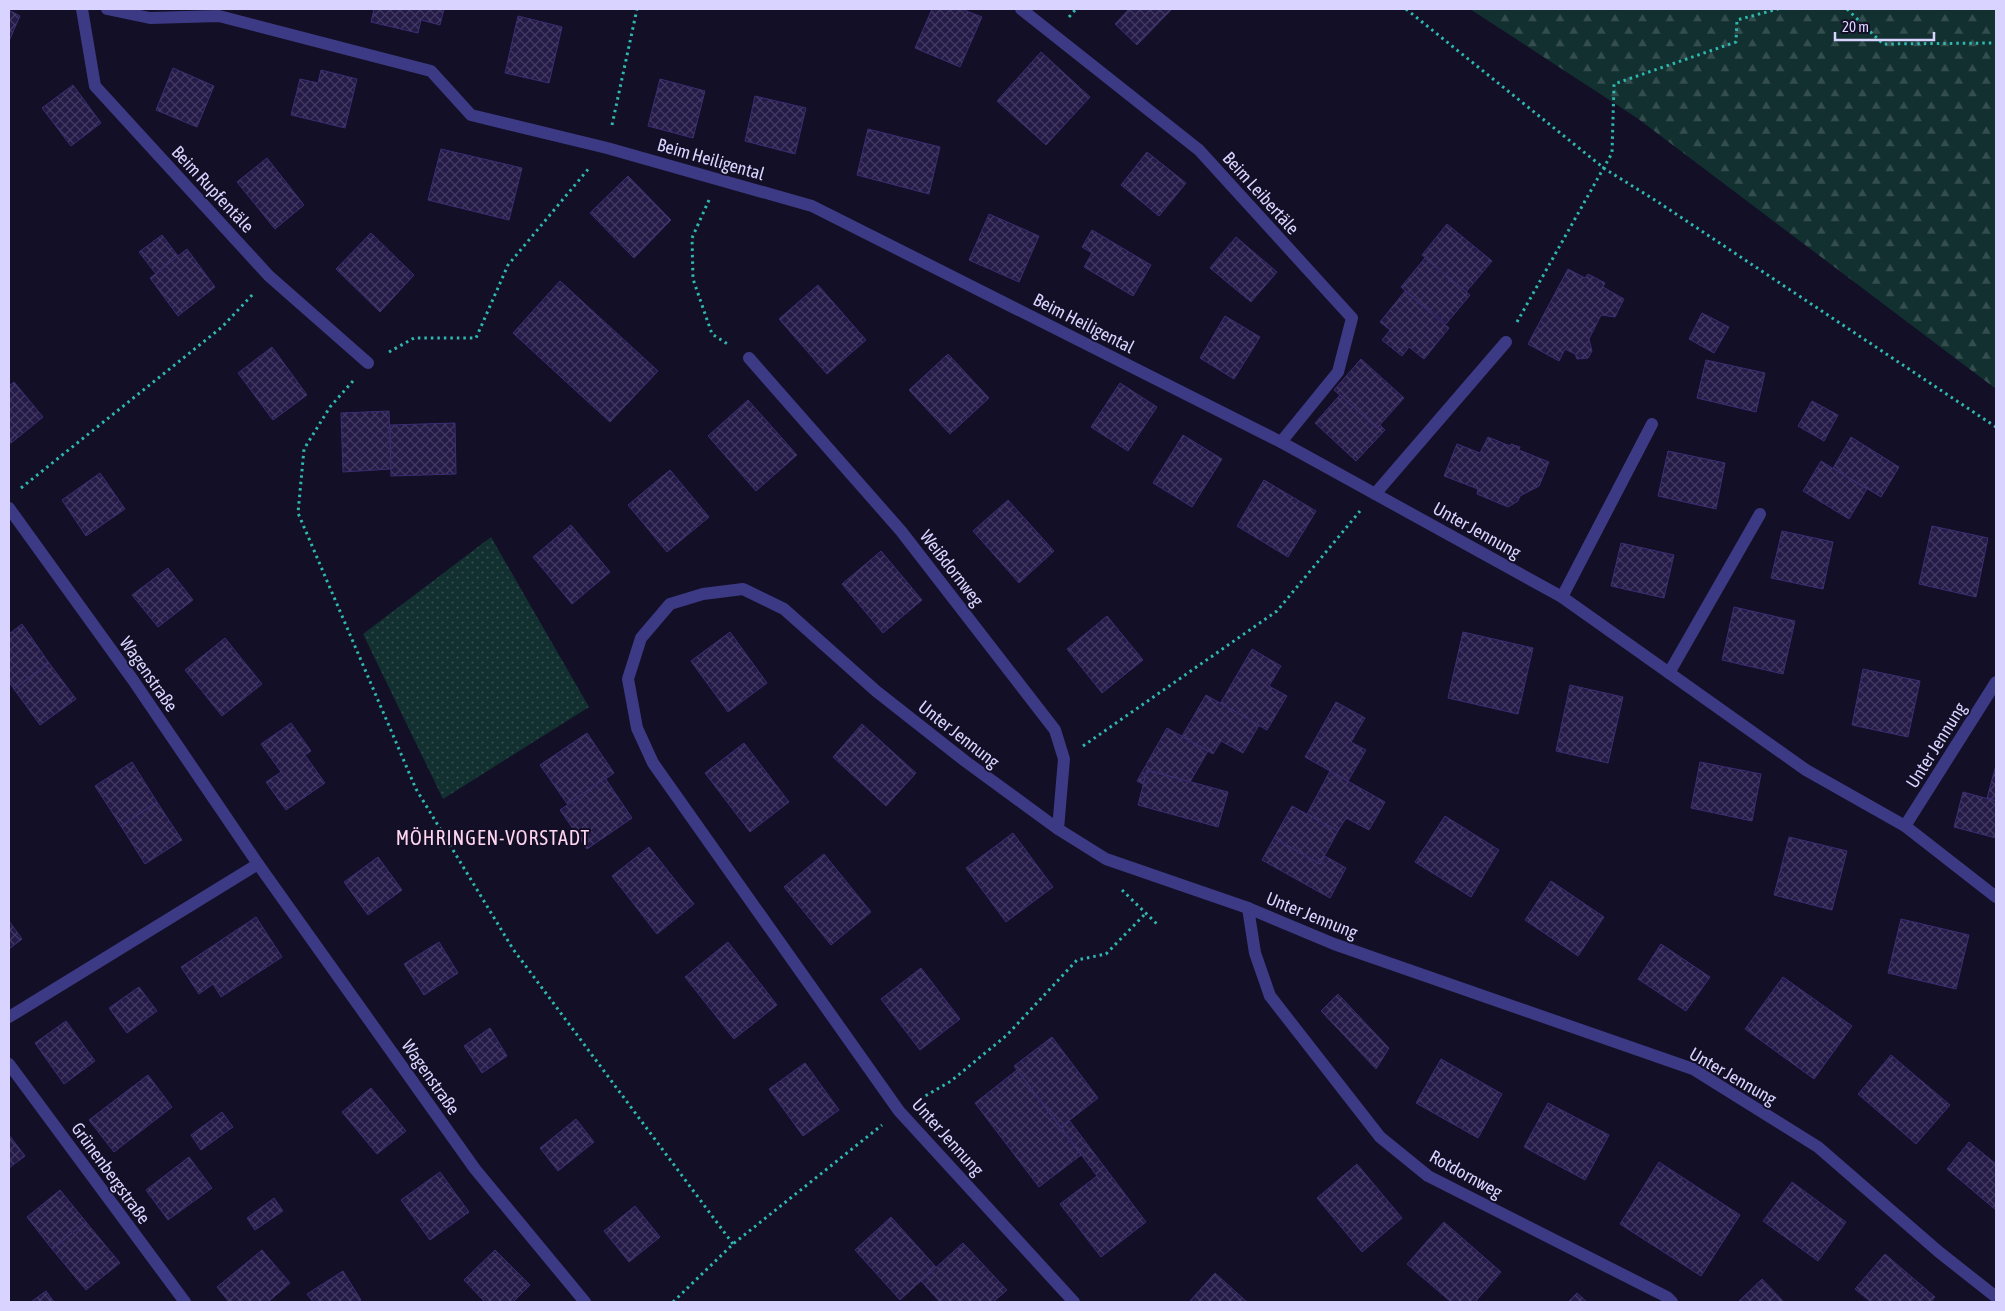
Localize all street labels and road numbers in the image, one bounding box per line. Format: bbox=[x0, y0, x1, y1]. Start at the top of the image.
street label: Beim Heiligental bbox=[655, 134, 767, 184]
street label: Beim Rupfentäle bbox=[168, 141, 258, 237]
street label: Beim Leibertäle bbox=[1219, 147, 1303, 239]
street label: Beim Heiligental bbox=[1030, 289, 1138, 358]
street label: Unter Jennung bbox=[1430, 497, 1525, 563]
street label: Weißdornweg bbox=[916, 526, 988, 610]
street label: Wagenstraße bbox=[116, 632, 182, 716]
street label: Unter Jennung bbox=[914, 696, 1004, 772]
street label: Unter Jennung bbox=[1901, 698, 1971, 792]
street label: Unter Jennung bbox=[1263, 887, 1361, 943]
street label: Wagenstraße bbox=[398, 1035, 464, 1119]
street label: Unter Jennung bbox=[1686, 1043, 1780, 1109]
street label: Unter Jennung bbox=[908, 1094, 988, 1180]
street label: Grünenbergstraße bbox=[67, 1118, 155, 1228]
street label: Rotdornweg bbox=[1426, 1145, 1506, 1203]

